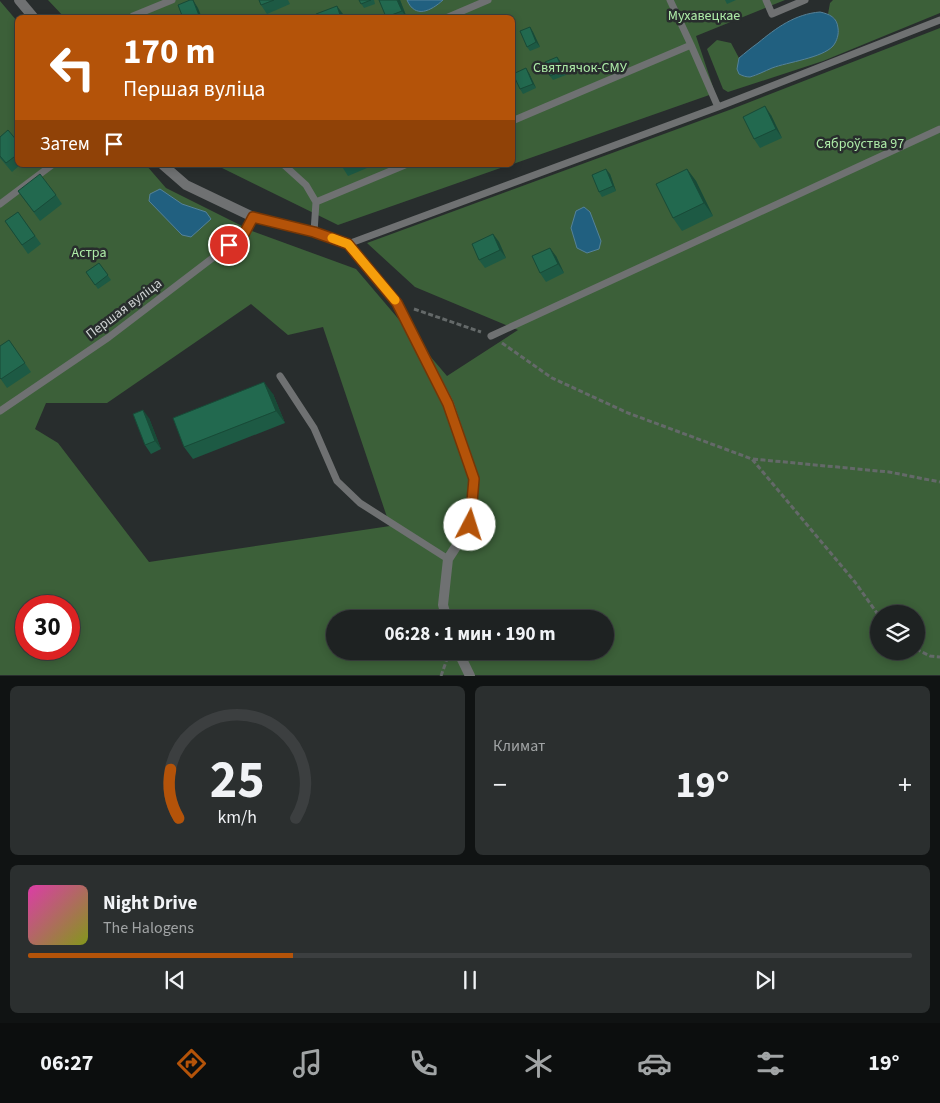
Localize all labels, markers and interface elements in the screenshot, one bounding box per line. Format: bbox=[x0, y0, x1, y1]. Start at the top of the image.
park label: Мухавецкае bbox=[668, 6, 740, 26]
text: 170 m bbox=[123, 27, 215, 77]
icon: left bbox=[40, 35, 105, 100]
park label: Святлячок-СМУ bbox=[533, 58, 628, 78]
text: Першая вуліца bbox=[123, 73, 265, 105]
icon: arrive bbox=[100, 130, 128, 158]
text: Затем bbox=[40, 131, 90, 158]
park label: Сяброўства 97 bbox=[816, 134, 904, 154]
pin bbox=[208, 224, 250, 266]
icon: arrive bbox=[215, 231, 243, 259]
park label: Астра bbox=[72, 243, 106, 263]
street label: Першая вуліца bbox=[82, 274, 166, 344]
position arrow bbox=[443, 498, 495, 550]
speed limit sign: 30 bbox=[15, 595, 80, 660]
map controls bbox=[870, 605, 925, 660]
button: layers bbox=[870, 605, 925, 660]
text: 06:28 · 1 мин · 190 m bbox=[384, 621, 556, 648]
text: Климат bbox=[493, 735, 545, 757]
text: 25 bbox=[210, 744, 265, 818]
text: 19° bbox=[676, 758, 730, 812]
text: − bbox=[493, 765, 507, 805]
text: + bbox=[898, 765, 912, 805]
text: km/h bbox=[218, 805, 257, 830]
text: Night Drive bbox=[103, 890, 197, 917]
text: The Halogens bbox=[103, 917, 194, 939]
icon: previous bbox=[161, 966, 189, 994]
icon: pause bbox=[456, 966, 484, 994]
icon: next bbox=[751, 966, 779, 994]
icon: directions bbox=[174, 1046, 209, 1081]
icon: music bbox=[290, 1046, 325, 1081]
icon: phone bbox=[406, 1046, 441, 1081]
icon: climate bbox=[521, 1046, 556, 1081]
icon: car bbox=[637, 1046, 672, 1081]
icon: filters bbox=[753, 1046, 788, 1081]
text: 06:27 bbox=[40, 1047, 93, 1079]
text: 19° bbox=[868, 1047, 900, 1079]

